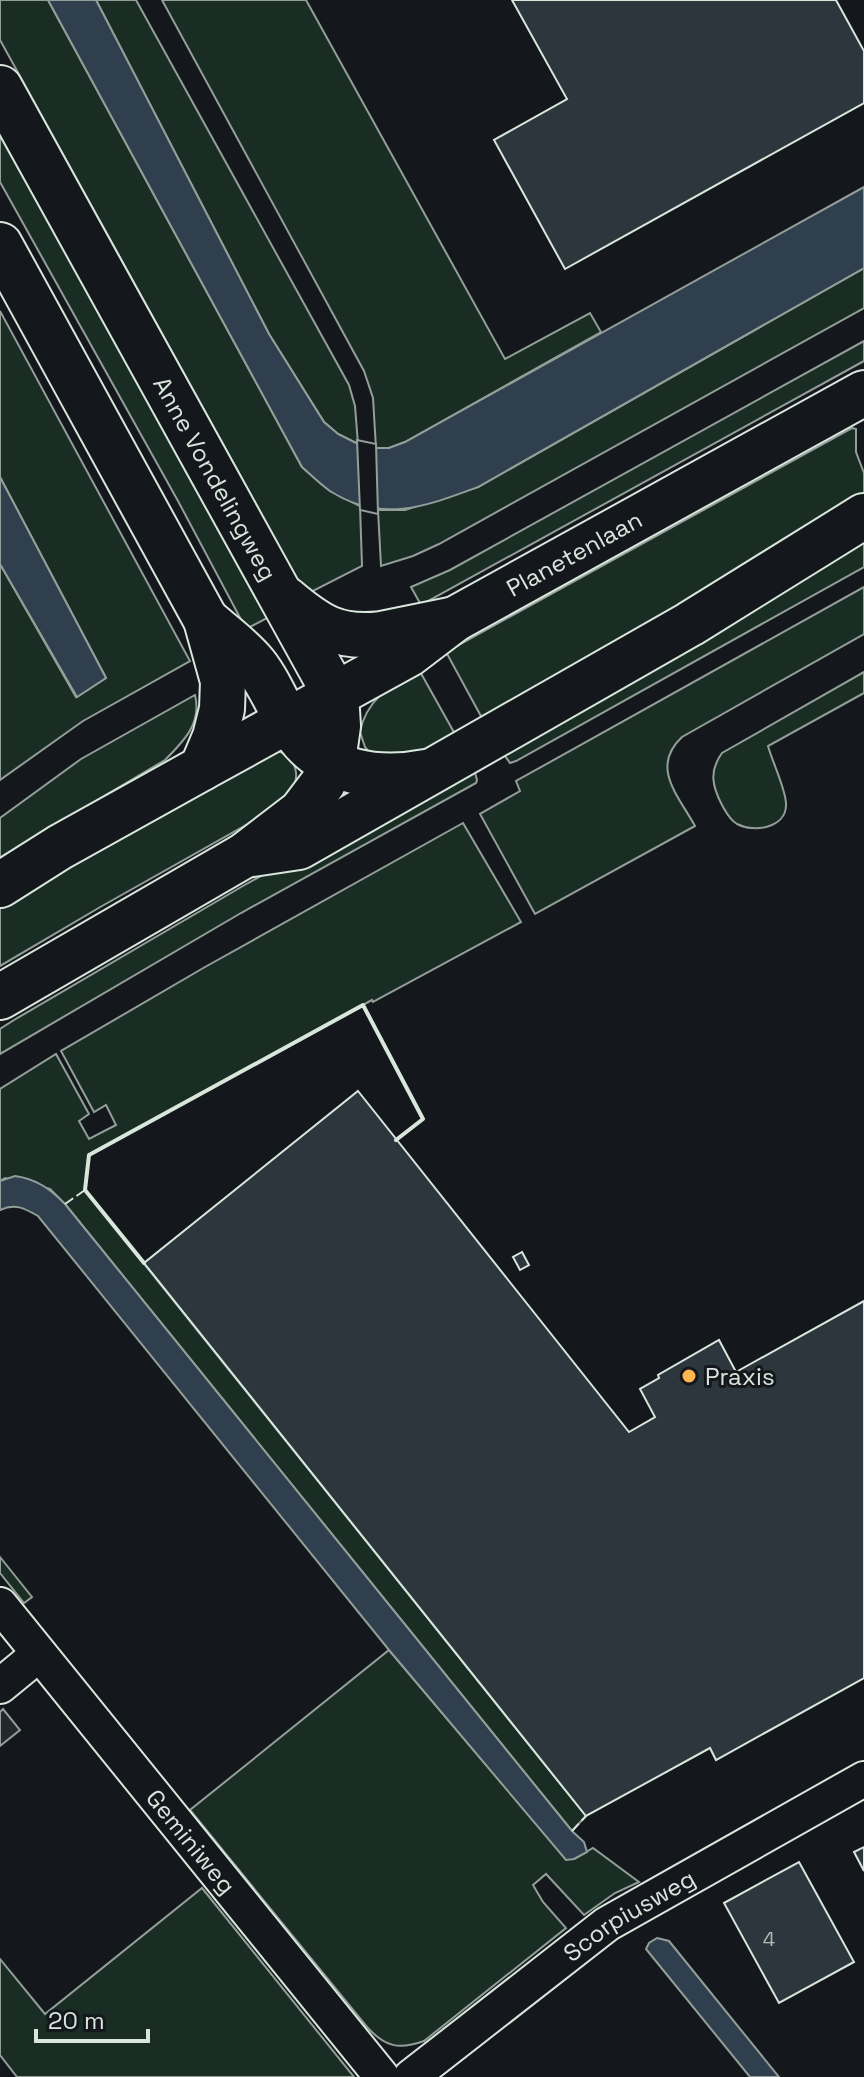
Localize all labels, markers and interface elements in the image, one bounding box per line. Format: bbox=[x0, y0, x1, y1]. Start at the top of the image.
street label: Anne Vondelingweg bbox=[147, 371, 284, 586]
street label: Planetenlaan bbox=[501, 503, 647, 603]
place label: Praxis bbox=[705, 1361, 775, 1392]
marker: Praxis bbox=[680, 1367, 698, 1385]
street label: Geminiweg bbox=[140, 1783, 243, 1900]
street label: Scorpiusweg bbox=[557, 1862, 700, 1968]
house number: 4 bbox=[763, 1926, 775, 1952]
scale bar bbox=[36, 1993, 148, 2043]
text: 20 m bbox=[48, 2005, 105, 2036]

